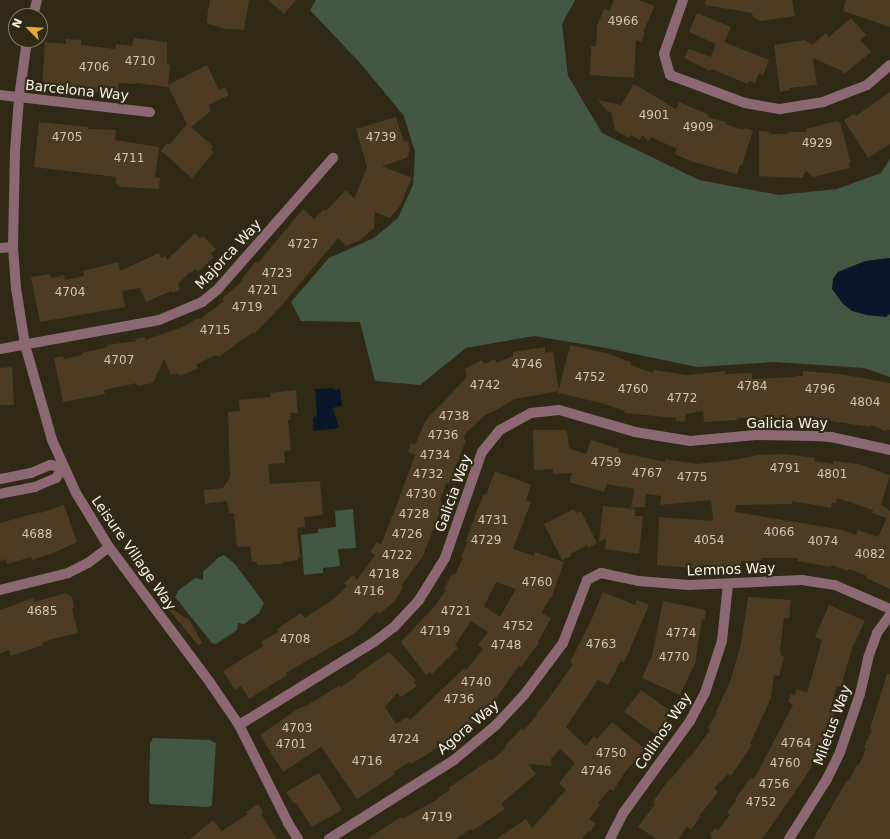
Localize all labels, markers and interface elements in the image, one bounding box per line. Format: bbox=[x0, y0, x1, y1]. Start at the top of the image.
north arrow bbox=[8, 8, 48, 48]
house number: 4966 bbox=[608, 15, 638, 29]
text: N bbox=[10, 16, 25, 30]
house number: 4710 bbox=[125, 55, 155, 69]
house number: 4706 bbox=[79, 61, 109, 75]
street label: Barcelona Way bbox=[24, 76, 130, 104]
house number: 4901 bbox=[639, 109, 669, 123]
house number: 4909 bbox=[683, 121, 713, 135]
house number: 4705 bbox=[52, 131, 82, 145]
house number: 4739 bbox=[366, 131, 396, 145]
house number: 4929 bbox=[802, 137, 832, 151]
house number: 4711 bbox=[114, 152, 144, 166]
street label: Majorca Way bbox=[191, 216, 265, 292]
house number: 4727 bbox=[288, 238, 318, 252]
house number: 4723 bbox=[262, 267, 292, 281]
house number: 4721 bbox=[248, 284, 278, 298]
house number: 4704 bbox=[55, 286, 85, 300]
house number: 4719 bbox=[232, 301, 262, 315]
house number: 4715 bbox=[200, 324, 230, 338]
house number: 4707 bbox=[104, 354, 134, 368]
house number: 4746 bbox=[512, 358, 542, 372]
house number: 4752 bbox=[575, 371, 605, 385]
house number: 4742 bbox=[470, 379, 500, 393]
house number: 4784 bbox=[737, 380, 767, 394]
house number: 4760 bbox=[618, 383, 648, 397]
house number: 4796 bbox=[805, 383, 835, 397]
house number: 4772 bbox=[667, 392, 697, 406]
house number: 4804 bbox=[850, 396, 880, 410]
house number: 4738 bbox=[439, 410, 469, 424]
street label: Galicia Way bbox=[746, 415, 828, 431]
house number: 4736 bbox=[428, 429, 458, 443]
house number: 4734 bbox=[420, 449, 450, 463]
street label: Galicia Way bbox=[431, 452, 475, 534]
house number: 4759 bbox=[591, 456, 621, 470]
house number: 4791 bbox=[770, 462, 800, 476]
house number: 4767 bbox=[632, 467, 662, 481]
house number: 4732 bbox=[413, 468, 443, 482]
house number: 4801 bbox=[817, 468, 847, 482]
house number: 4775 bbox=[677, 471, 707, 485]
house number: 4730 bbox=[406, 488, 436, 502]
street label: Leisure Village Way bbox=[88, 492, 180, 614]
house number: 4728 bbox=[399, 508, 429, 522]
house number: 4731 bbox=[478, 514, 508, 528]
house number: 4066 bbox=[764, 526, 794, 540]
house number: 4688 bbox=[22, 528, 52, 542]
house number: 4726 bbox=[392, 528, 422, 542]
house number: 4729 bbox=[471, 534, 501, 548]
house number: 4054 bbox=[694, 534, 724, 548]
house number: 4074 bbox=[808, 535, 838, 549]
house number: 4082 bbox=[855, 548, 885, 562]
house number: 4722 bbox=[382, 549, 412, 563]
street label: Lemnos Way bbox=[686, 559, 776, 579]
house number: 4718 bbox=[369, 568, 399, 582]
house number: 4760 bbox=[522, 576, 552, 590]
house number: 4716 bbox=[354, 585, 384, 599]
house number: 4685 bbox=[27, 605, 57, 619]
house number: 4721 bbox=[441, 605, 471, 619]
house number: 4752 bbox=[503, 620, 533, 634]
house number: 4719 bbox=[420, 625, 450, 639]
house number: 4774 bbox=[666, 627, 696, 641]
house number: 4708 bbox=[280, 633, 310, 647]
house number: 4763 bbox=[586, 638, 616, 652]
house number: 4748 bbox=[491, 639, 521, 653]
house number: 4770 bbox=[659, 651, 689, 665]
house number: 4740 bbox=[461, 676, 491, 690]
street label: Miletus Way bbox=[810, 682, 854, 768]
street label: Collinos Way bbox=[631, 689, 695, 773]
house number: 4736 bbox=[444, 693, 474, 707]
street label: Agora Way bbox=[434, 696, 502, 758]
house number: 4703 bbox=[282, 722, 312, 736]
house number: 4724 bbox=[389, 733, 419, 747]
house number: 4764 bbox=[781, 737, 811, 751]
house number: 4701 bbox=[276, 738, 306, 752]
house number: 4750 bbox=[596, 747, 626, 761]
house number: 4716 bbox=[352, 755, 382, 769]
house number: 4760 bbox=[770, 757, 800, 771]
house number: 4746 bbox=[581, 765, 611, 779]
house number: 4756 bbox=[759, 778, 789, 792]
house number: 4752 bbox=[746, 796, 776, 810]
house number: 4719 bbox=[422, 811, 452, 825]

